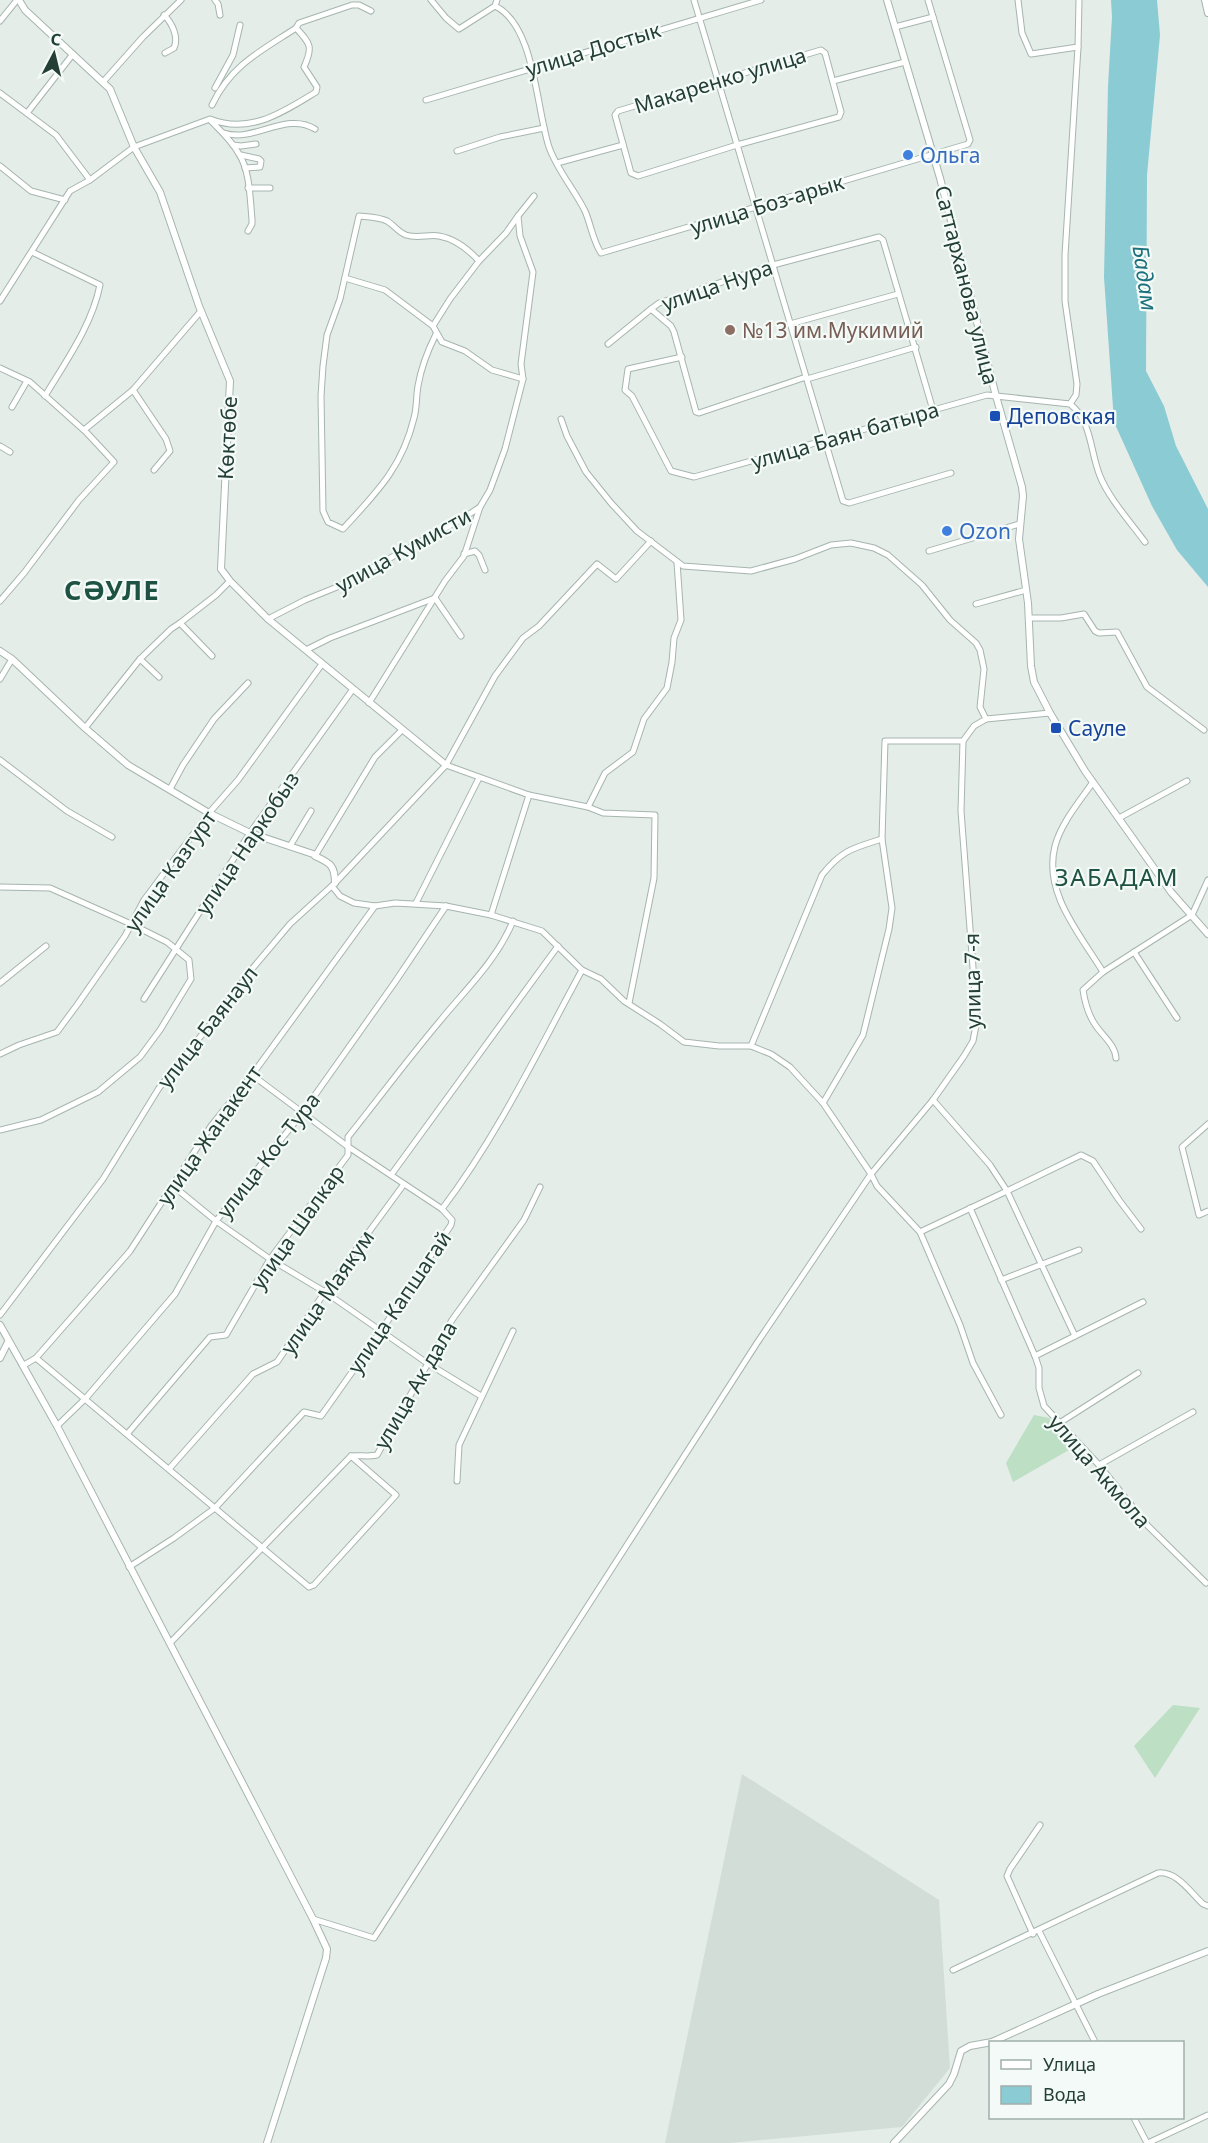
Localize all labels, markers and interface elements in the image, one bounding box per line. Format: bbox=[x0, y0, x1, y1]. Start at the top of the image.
street label: улица Достык bbox=[522, 15, 664, 83]
north arrow bbox=[24, 24, 84, 84]
text: С bbox=[49, 28, 62, 51]
street label: Макаренко улица bbox=[631, 41, 809, 119]
place label: Ольга bbox=[920, 141, 980, 169]
marker: Ольга bbox=[901, 148, 915, 162]
street label: улица Боз-арык bbox=[687, 167, 847, 241]
street label: Саттарханова улица bbox=[929, 182, 1005, 388]
water label: Бадам bbox=[1127, 243, 1165, 313]
street label: улица Нура bbox=[658, 253, 776, 317]
place label: №13 им.Мукимий bbox=[742, 316, 924, 344]
marker: №13 им.Мукимий bbox=[723, 323, 737, 337]
street label: улица Баян батыра bbox=[748, 395, 942, 475]
street label: Көктөбе bbox=[211, 396, 243, 480]
place label: Деповская bbox=[1007, 402, 1116, 430]
marker: Деповская bbox=[988, 409, 1002, 423]
street label: улица Кумисти bbox=[330, 501, 476, 599]
place label: Ozon bbox=[959, 517, 1011, 545]
marker: Ozon bbox=[940, 524, 954, 538]
district label: СӘУЛЕ bbox=[64, 571, 160, 608]
place label: Сауле bbox=[1068, 714, 1126, 742]
marker: Сауле bbox=[1049, 721, 1063, 735]
street label: улица Наркобыз bbox=[189, 766, 305, 920]
street label: улица Казгурт bbox=[118, 805, 222, 937]
district label: ЗАБАДАМ bbox=[1055, 860, 1179, 893]
street label: улица 7-я bbox=[957, 933, 987, 1029]
street label: улица Баянаул bbox=[150, 960, 264, 1094]
street label: улица Жанакент bbox=[150, 1059, 268, 1211]
street label: улица Кос Тура bbox=[210, 1086, 326, 1224]
street label: улица Шалкар bbox=[244, 1159, 350, 1295]
street label: улица Маякум bbox=[274, 1224, 380, 1360]
street label: улица Капшагай bbox=[341, 1225, 457, 1379]
street label: улица Ак дала bbox=[367, 1316, 463, 1454]
street label: улица Акмола bbox=[1043, 1408, 1157, 1534]
legend bbox=[989, 2041, 1184, 2119]
text: Улица bbox=[1043, 2052, 1096, 2076]
text: Вода bbox=[1043, 2082, 1086, 2106]

